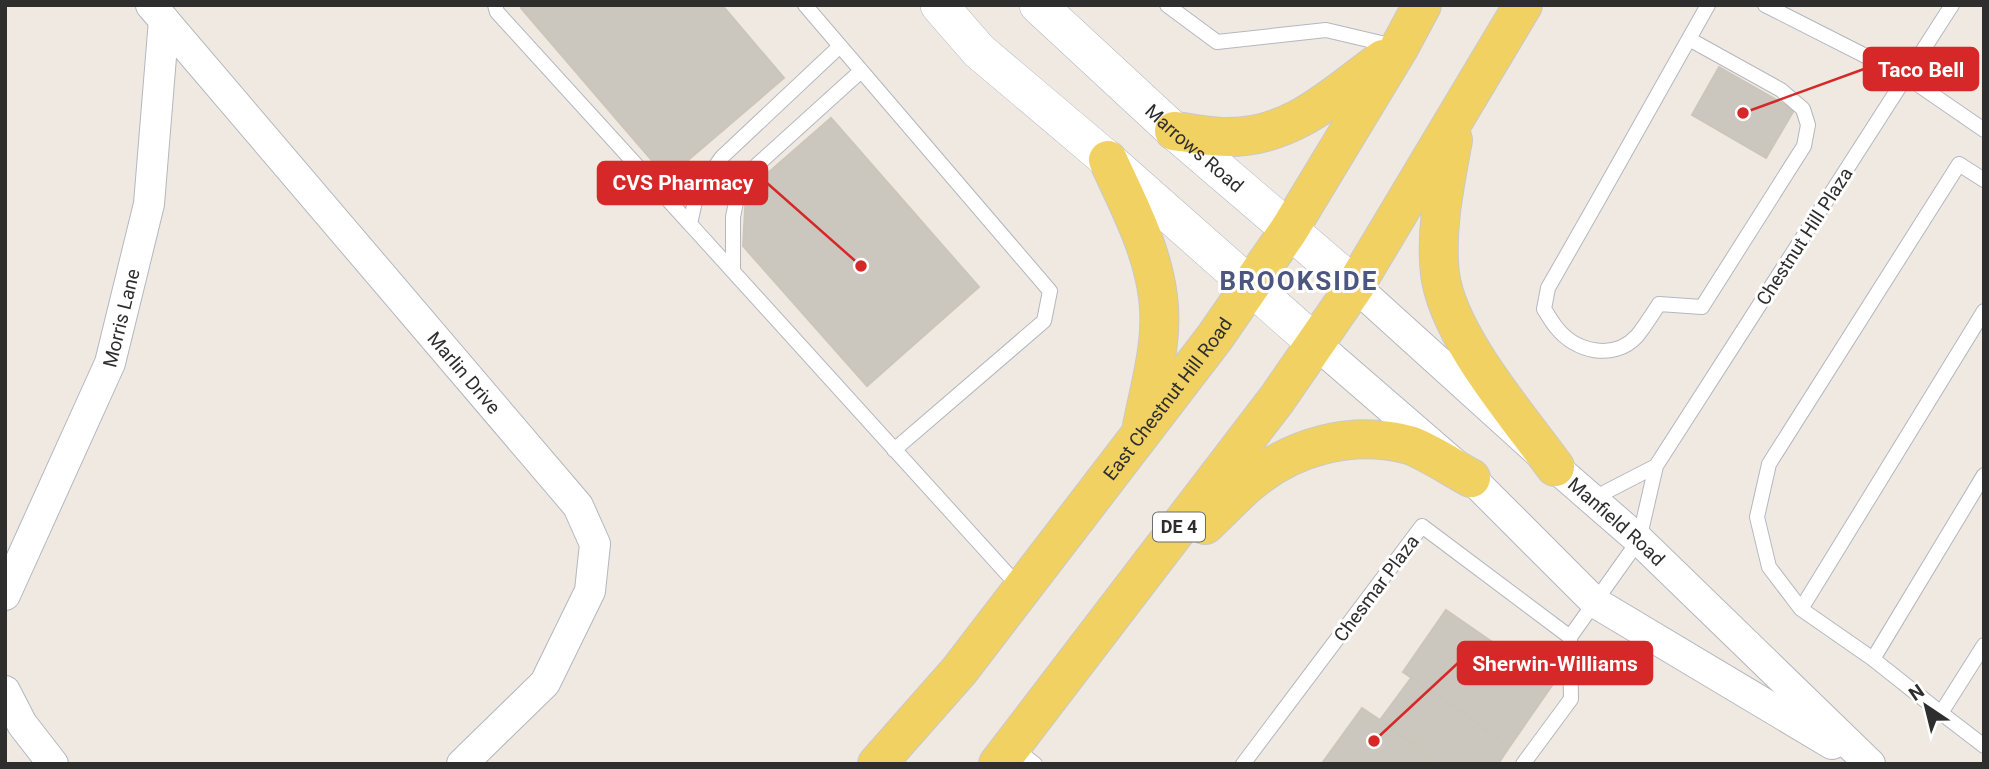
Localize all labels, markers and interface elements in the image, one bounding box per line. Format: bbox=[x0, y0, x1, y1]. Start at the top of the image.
callout: Taco Bell bbox=[1864, 48, 1978, 90]
text: Taco Bell bbox=[1878, 58, 1964, 82]
street label: Marrows Road bbox=[1140, 99, 1248, 197]
callout: CVS Pharmacy bbox=[598, 162, 767, 204]
street label: Chestnut Hill Plaza bbox=[1751, 163, 1858, 309]
text: CVS Pharmacy bbox=[613, 171, 754, 195]
street label: Morris Lane bbox=[98, 266, 145, 370]
district label: BROOKSIDE bbox=[1220, 266, 1378, 296]
street label: East Chestnut Hill Road bbox=[1099, 313, 1237, 485]
street label: Marlin Drive bbox=[423, 327, 505, 419]
street label: Manfield Road bbox=[1563, 473, 1670, 571]
road number: DE 4 bbox=[1153, 512, 1205, 542]
street label: Chesmar Plaza bbox=[1329, 530, 1424, 646]
callout: Sherwin-Williams bbox=[1458, 642, 1652, 684]
text: Sherwin-Williams bbox=[1472, 652, 1638, 676]
north arrow bbox=[1891, 671, 1961, 741]
text: N bbox=[1904, 679, 1929, 706]

